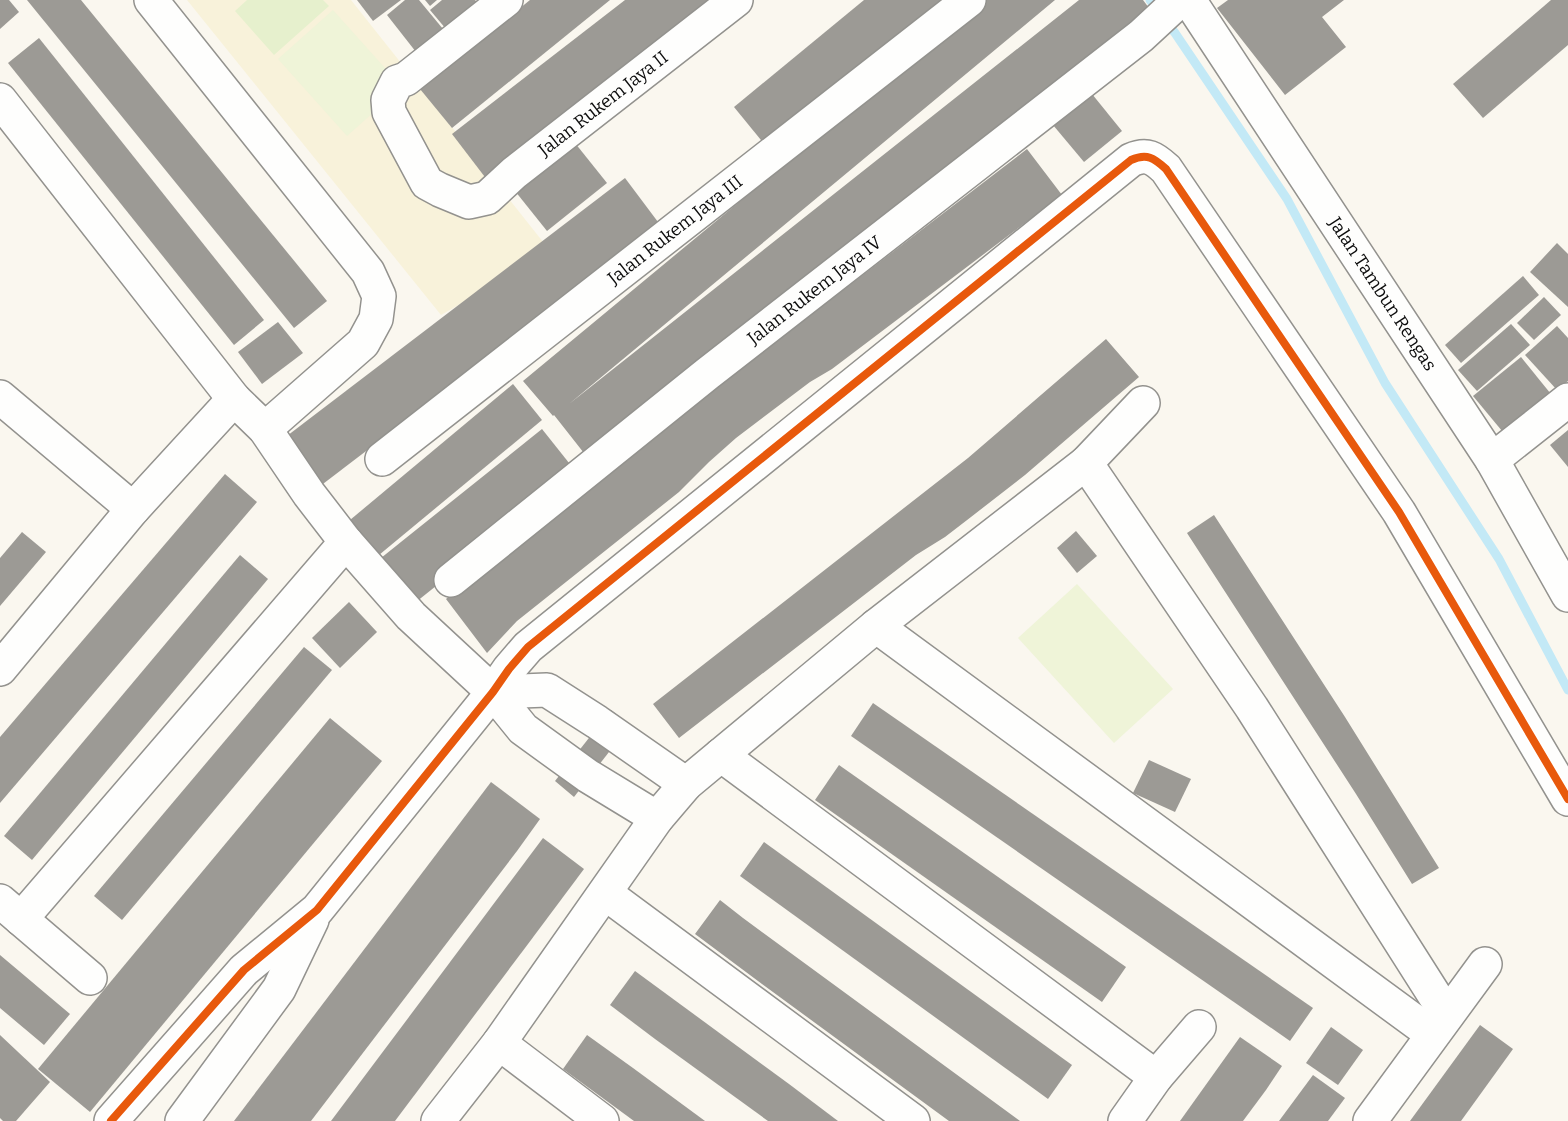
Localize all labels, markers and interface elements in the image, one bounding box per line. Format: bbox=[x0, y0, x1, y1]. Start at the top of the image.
street label: Jalan Rukem Jaya II bbox=[533, 46, 672, 162]
street label: Jalan Rukem Jaya III bbox=[603, 170, 747, 290]
street label: Jalan Tambun Rengas bbox=[1324, 212, 1441, 375]
street label: Jalan Rukem Jaya IV bbox=[742, 231, 887, 350]

